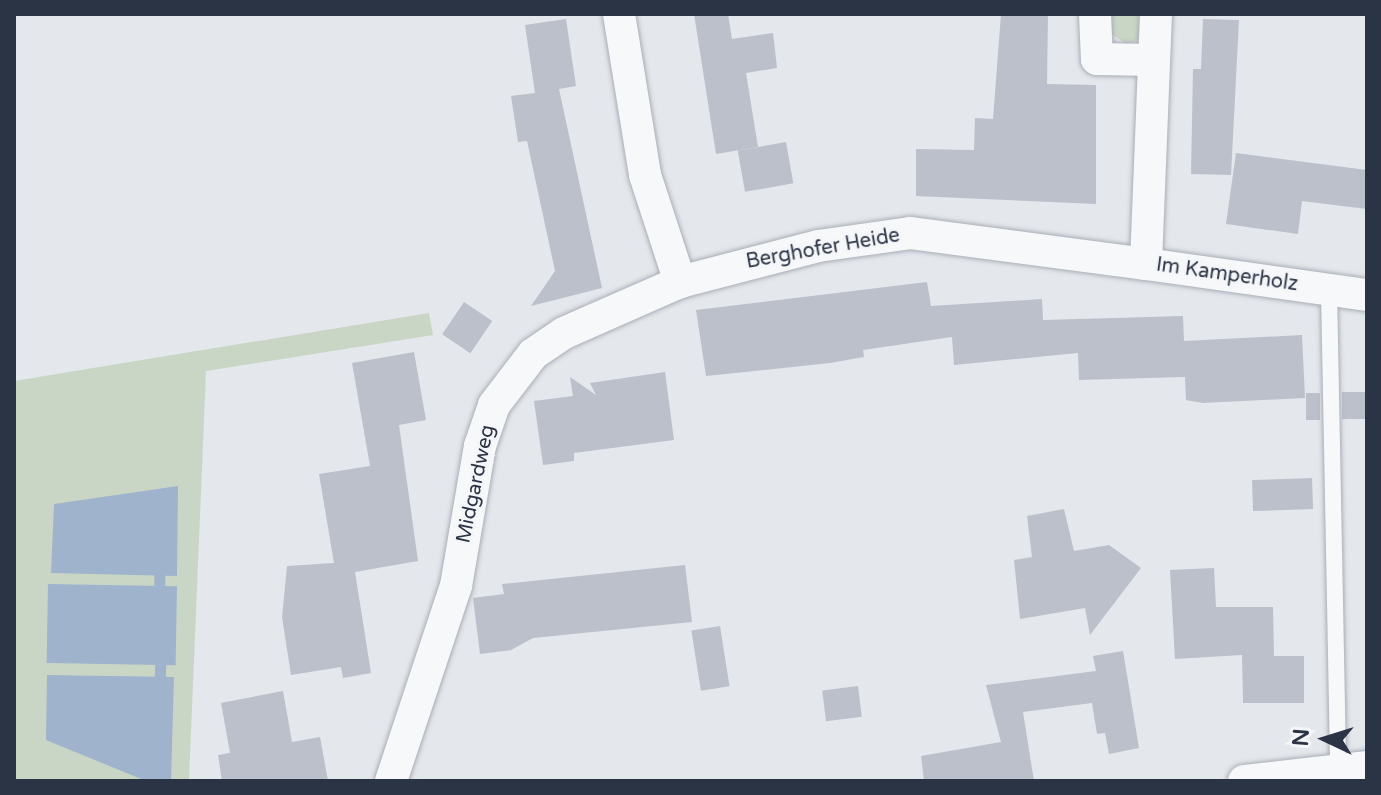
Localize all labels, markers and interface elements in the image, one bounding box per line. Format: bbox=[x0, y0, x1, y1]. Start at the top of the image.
street label: Berghofer Heide bbox=[744, 224, 902, 274]
street label: Im Kamperholz bbox=[1155, 253, 1299, 297]
street label: Midgardweg bbox=[452, 423, 500, 545]
north arrow bbox=[1285, 699, 1365, 779]
text: N bbox=[1287, 728, 1315, 747]

